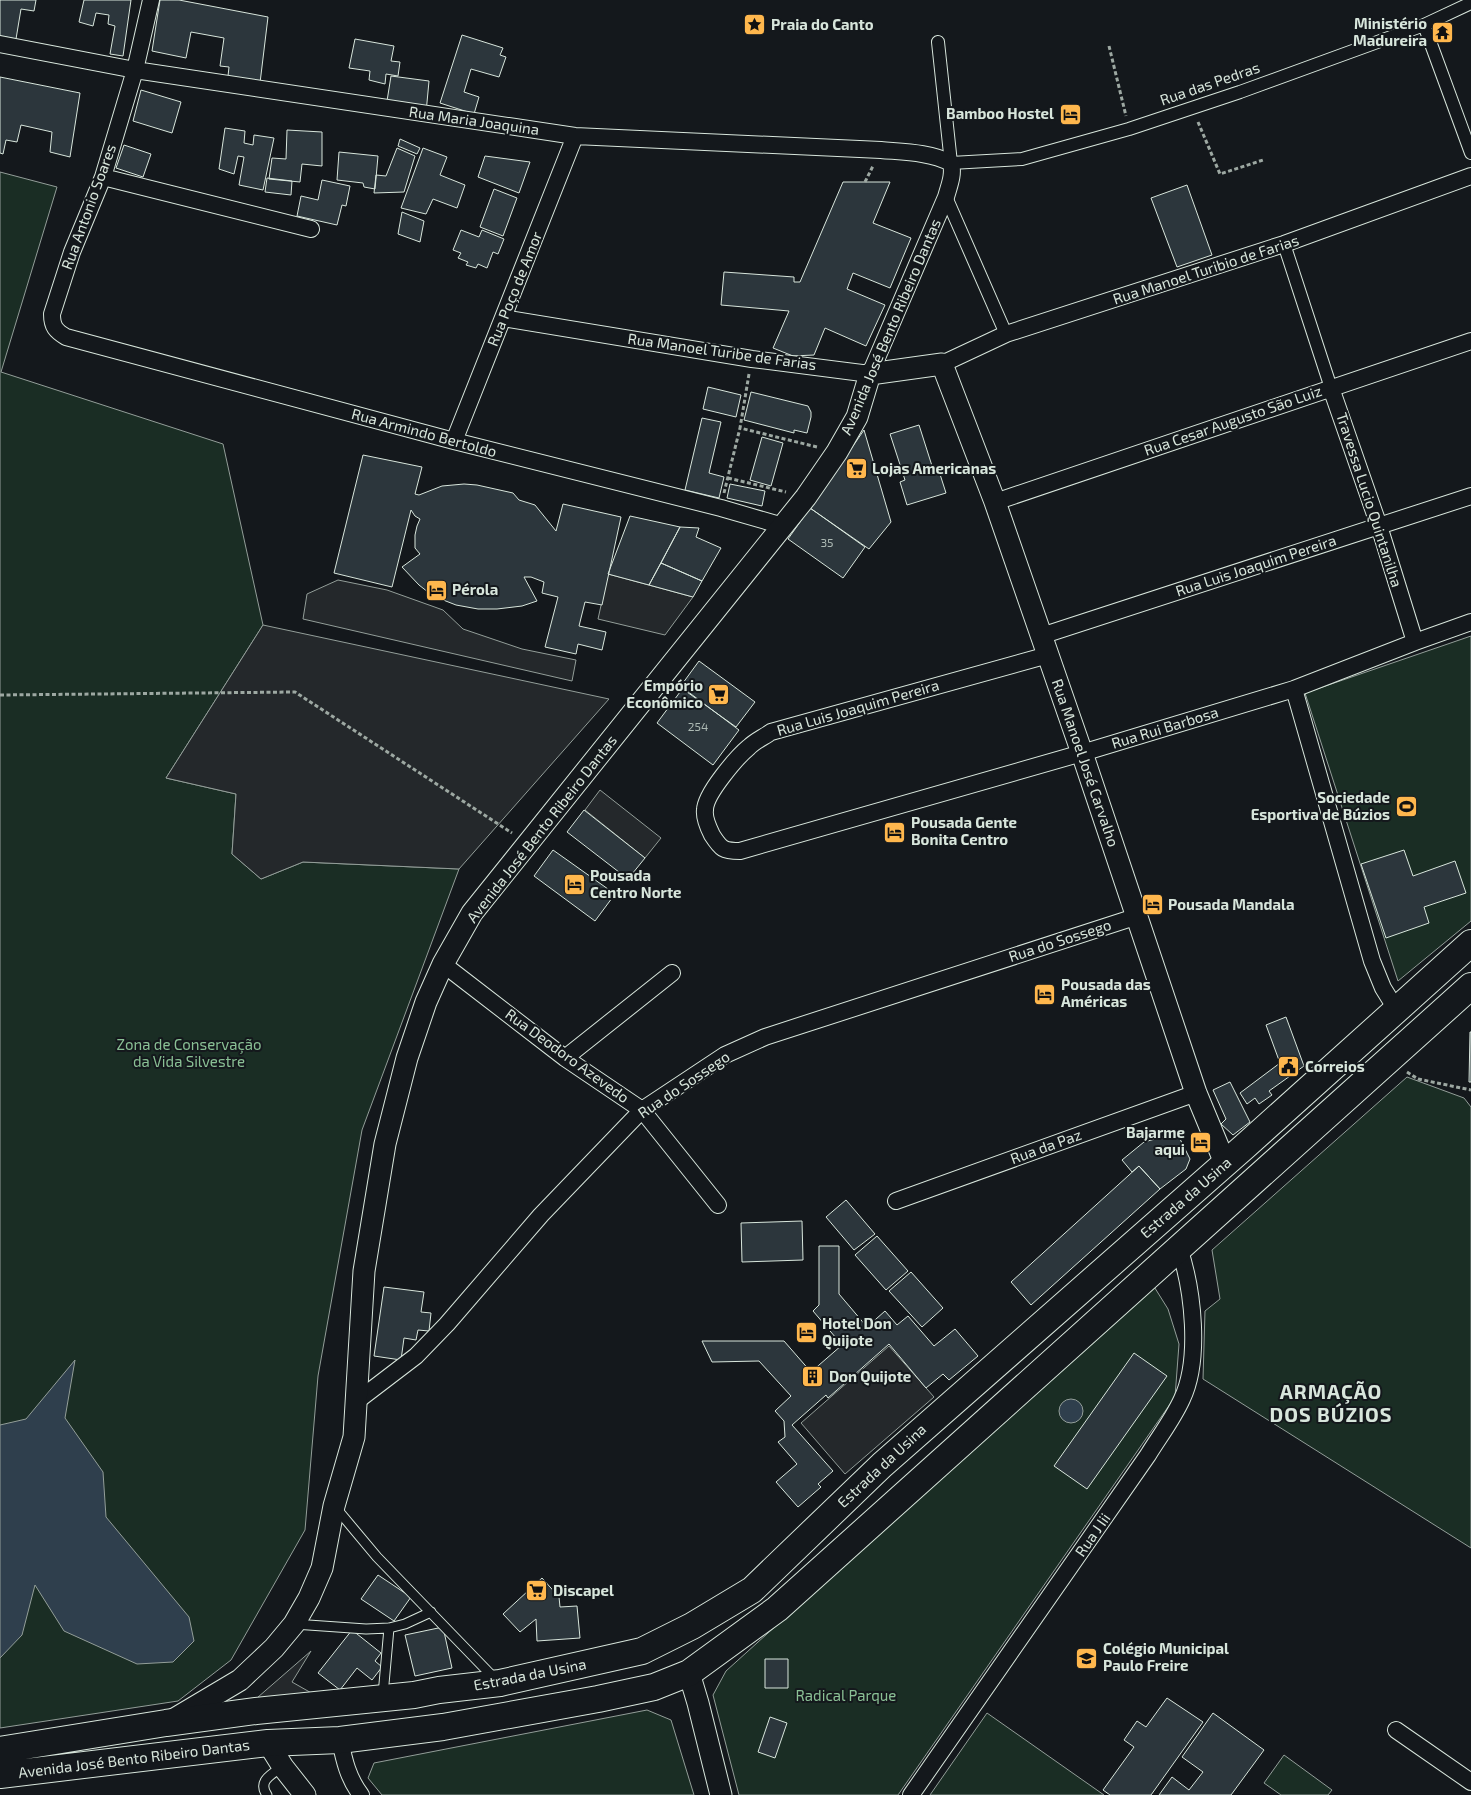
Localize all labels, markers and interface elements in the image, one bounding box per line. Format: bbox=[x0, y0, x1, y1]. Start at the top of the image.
place icon: Praia do Canto bbox=[743, 13, 767, 37]
place label: Ministério Madureira bbox=[1353, 14, 1427, 49]
place label: Praia do Canto bbox=[771, 15, 874, 33]
temple icon: Ministério Madureira bbox=[1431, 21, 1455, 45]
street label: Rua das Pedras bbox=[1157, 58, 1262, 109]
street label: Rua Maria Joaquina bbox=[408, 102, 540, 138]
hotel icon: Bamboo Hostel bbox=[1058, 102, 1082, 126]
place label: Bamboo Hostel bbox=[946, 104, 1054, 122]
street label: Rua Antonio Soares bbox=[57, 141, 119, 272]
street label: Avenida José Bento Ribeiro Dantas bbox=[836, 216, 944, 437]
street label: Rua Poço de Amor bbox=[483, 229, 546, 349]
street label: Rua Manoel Turibio de Farias bbox=[1110, 230, 1301, 308]
street label: Rua Manoel Turibe de Farias bbox=[627, 329, 818, 373]
street label: Rua Cesar Augusto São Luiz bbox=[1141, 381, 1324, 459]
street label: Rua Armindo Bertoldo bbox=[350, 404, 499, 460]
street label: Travessa Lucio Quintanilha bbox=[1332, 410, 1407, 589]
supermarket icon: Lojas Americanas bbox=[844, 457, 868, 481]
place label: Lojas Americanas bbox=[872, 459, 996, 477]
street label: Rua Luis Joaquim Pereira bbox=[1173, 531, 1338, 600]
house number: 35 bbox=[820, 535, 834, 549]
hotel icon: Pérola bbox=[424, 578, 448, 602]
place label: Pérola bbox=[452, 580, 498, 598]
street label: Rua Luis Joaquim Pereira bbox=[775, 675, 941, 739]
place label: Empório Econômico bbox=[626, 676, 703, 711]
street label: Rua Manoel José Carvalho bbox=[1049, 676, 1123, 849]
supermarket icon: Empório Econômico bbox=[707, 683, 731, 707]
street label: Rua Rui Barbosa bbox=[1109, 702, 1220, 752]
house number: 254 bbox=[688, 719, 708, 733]
street label: Avenida José Bento Ribeiro Dantas bbox=[462, 731, 620, 926]
place label: Sociedade Esportiva de Búzios bbox=[1251, 788, 1390, 823]
sports icon: Sociedade Esportiva de Búzios bbox=[1394, 795, 1418, 819]
place label: Pousada Gente Bonita Centro bbox=[911, 813, 1017, 848]
hotel icon: Pousada Gente Bonita Centro bbox=[883, 820, 907, 844]
place label: Pousada Centro Norte bbox=[590, 866, 682, 901]
hotel icon: Pousada Centro Norte bbox=[562, 873, 586, 897]
hotel icon: Pousada Mandala bbox=[1140, 893, 1164, 917]
place label: Pousada Mandala bbox=[1168, 895, 1295, 913]
street label: Rua do Sossego bbox=[1006, 915, 1113, 965]
place label: Pousada das Américas bbox=[1061, 975, 1151, 1010]
hotel icon: Pousada das Américas bbox=[1033, 982, 1057, 1006]
street label: Rua Deodoro Azevedo bbox=[502, 1004, 633, 1106]
park label: Zona de Conservação da Vida Silvestre bbox=[117, 1035, 261, 1070]
street label: Rua do Sossego bbox=[634, 1047, 733, 1122]
public building icon: Correios bbox=[1277, 1055, 1301, 1079]
place label: Correios bbox=[1305, 1057, 1365, 1075]
place label: Bajarme aqui bbox=[1126, 1123, 1185, 1158]
street label: Rua da Paz bbox=[1008, 1125, 1084, 1167]
hotel icon: Bajarme aqui bbox=[1189, 1130, 1213, 1154]
street label: Estrada da Usina bbox=[1136, 1153, 1235, 1242]
place label: Hotel Don Quijote bbox=[822, 1314, 892, 1350]
hotel icon: Hotel Don Quijote bbox=[794, 1321, 818, 1345]
building icon: Don Quijote bbox=[801, 1365, 825, 1389]
place label: Don Quijote bbox=[829, 1367, 911, 1386]
district label: ARMAÇÃO DOS BÚZIOS bbox=[1269, 1379, 1393, 1426]
street label: Estrada da Usina bbox=[833, 1420, 929, 1511]
street label: Rua J Iii bbox=[1071, 1509, 1114, 1560]
supermarket icon: Discapel bbox=[525, 1579, 549, 1603]
place label: Discapel bbox=[553, 1581, 614, 1599]
place label: Colégio Municipal Paulo Freire bbox=[1103, 1639, 1229, 1674]
school or university icon: Colégio Municipal Paulo Freire bbox=[1075, 1646, 1099, 1670]
street label: Estrada da Usina bbox=[472, 1654, 588, 1694]
park label: Radical Parque bbox=[796, 1686, 896, 1704]
street label: Avenida José Bento Ribeiro Dantas bbox=[17, 1735, 251, 1781]

